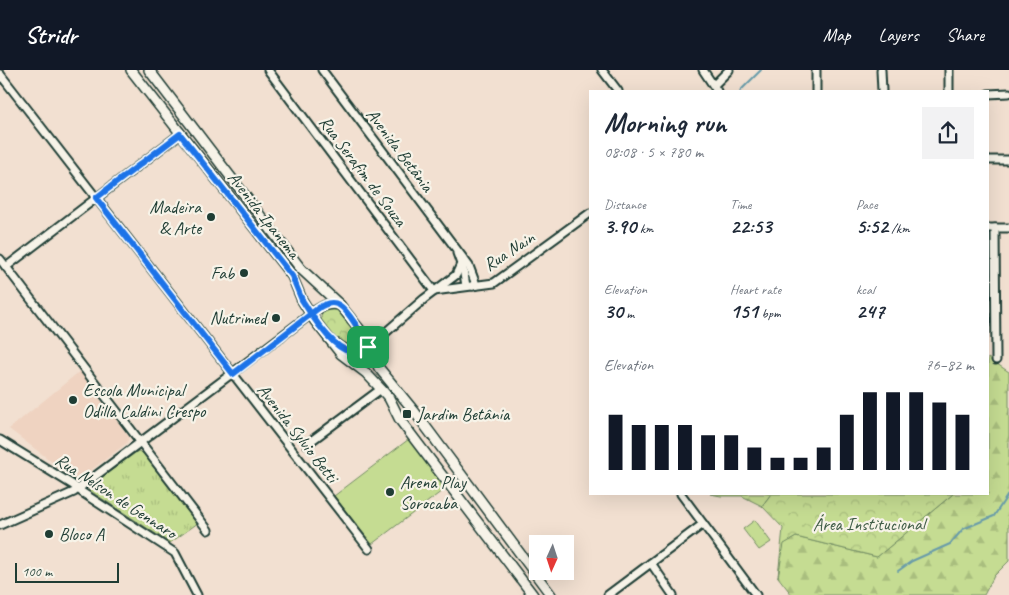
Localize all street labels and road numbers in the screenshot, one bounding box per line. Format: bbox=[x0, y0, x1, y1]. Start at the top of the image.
street label: Avenida Betânia bbox=[362, 104, 440, 197]
street label: Rua Serafim de Souza bbox=[314, 112, 413, 232]
street label: Avenida Ipanema bbox=[223, 167, 306, 264]
street label: Rua Nain bbox=[479, 226, 539, 276]
street label: Avenida Sylvio Betti bbox=[253, 379, 345, 489]
street label: Rua Nelson de Gennaro bbox=[51, 449, 182, 544]

